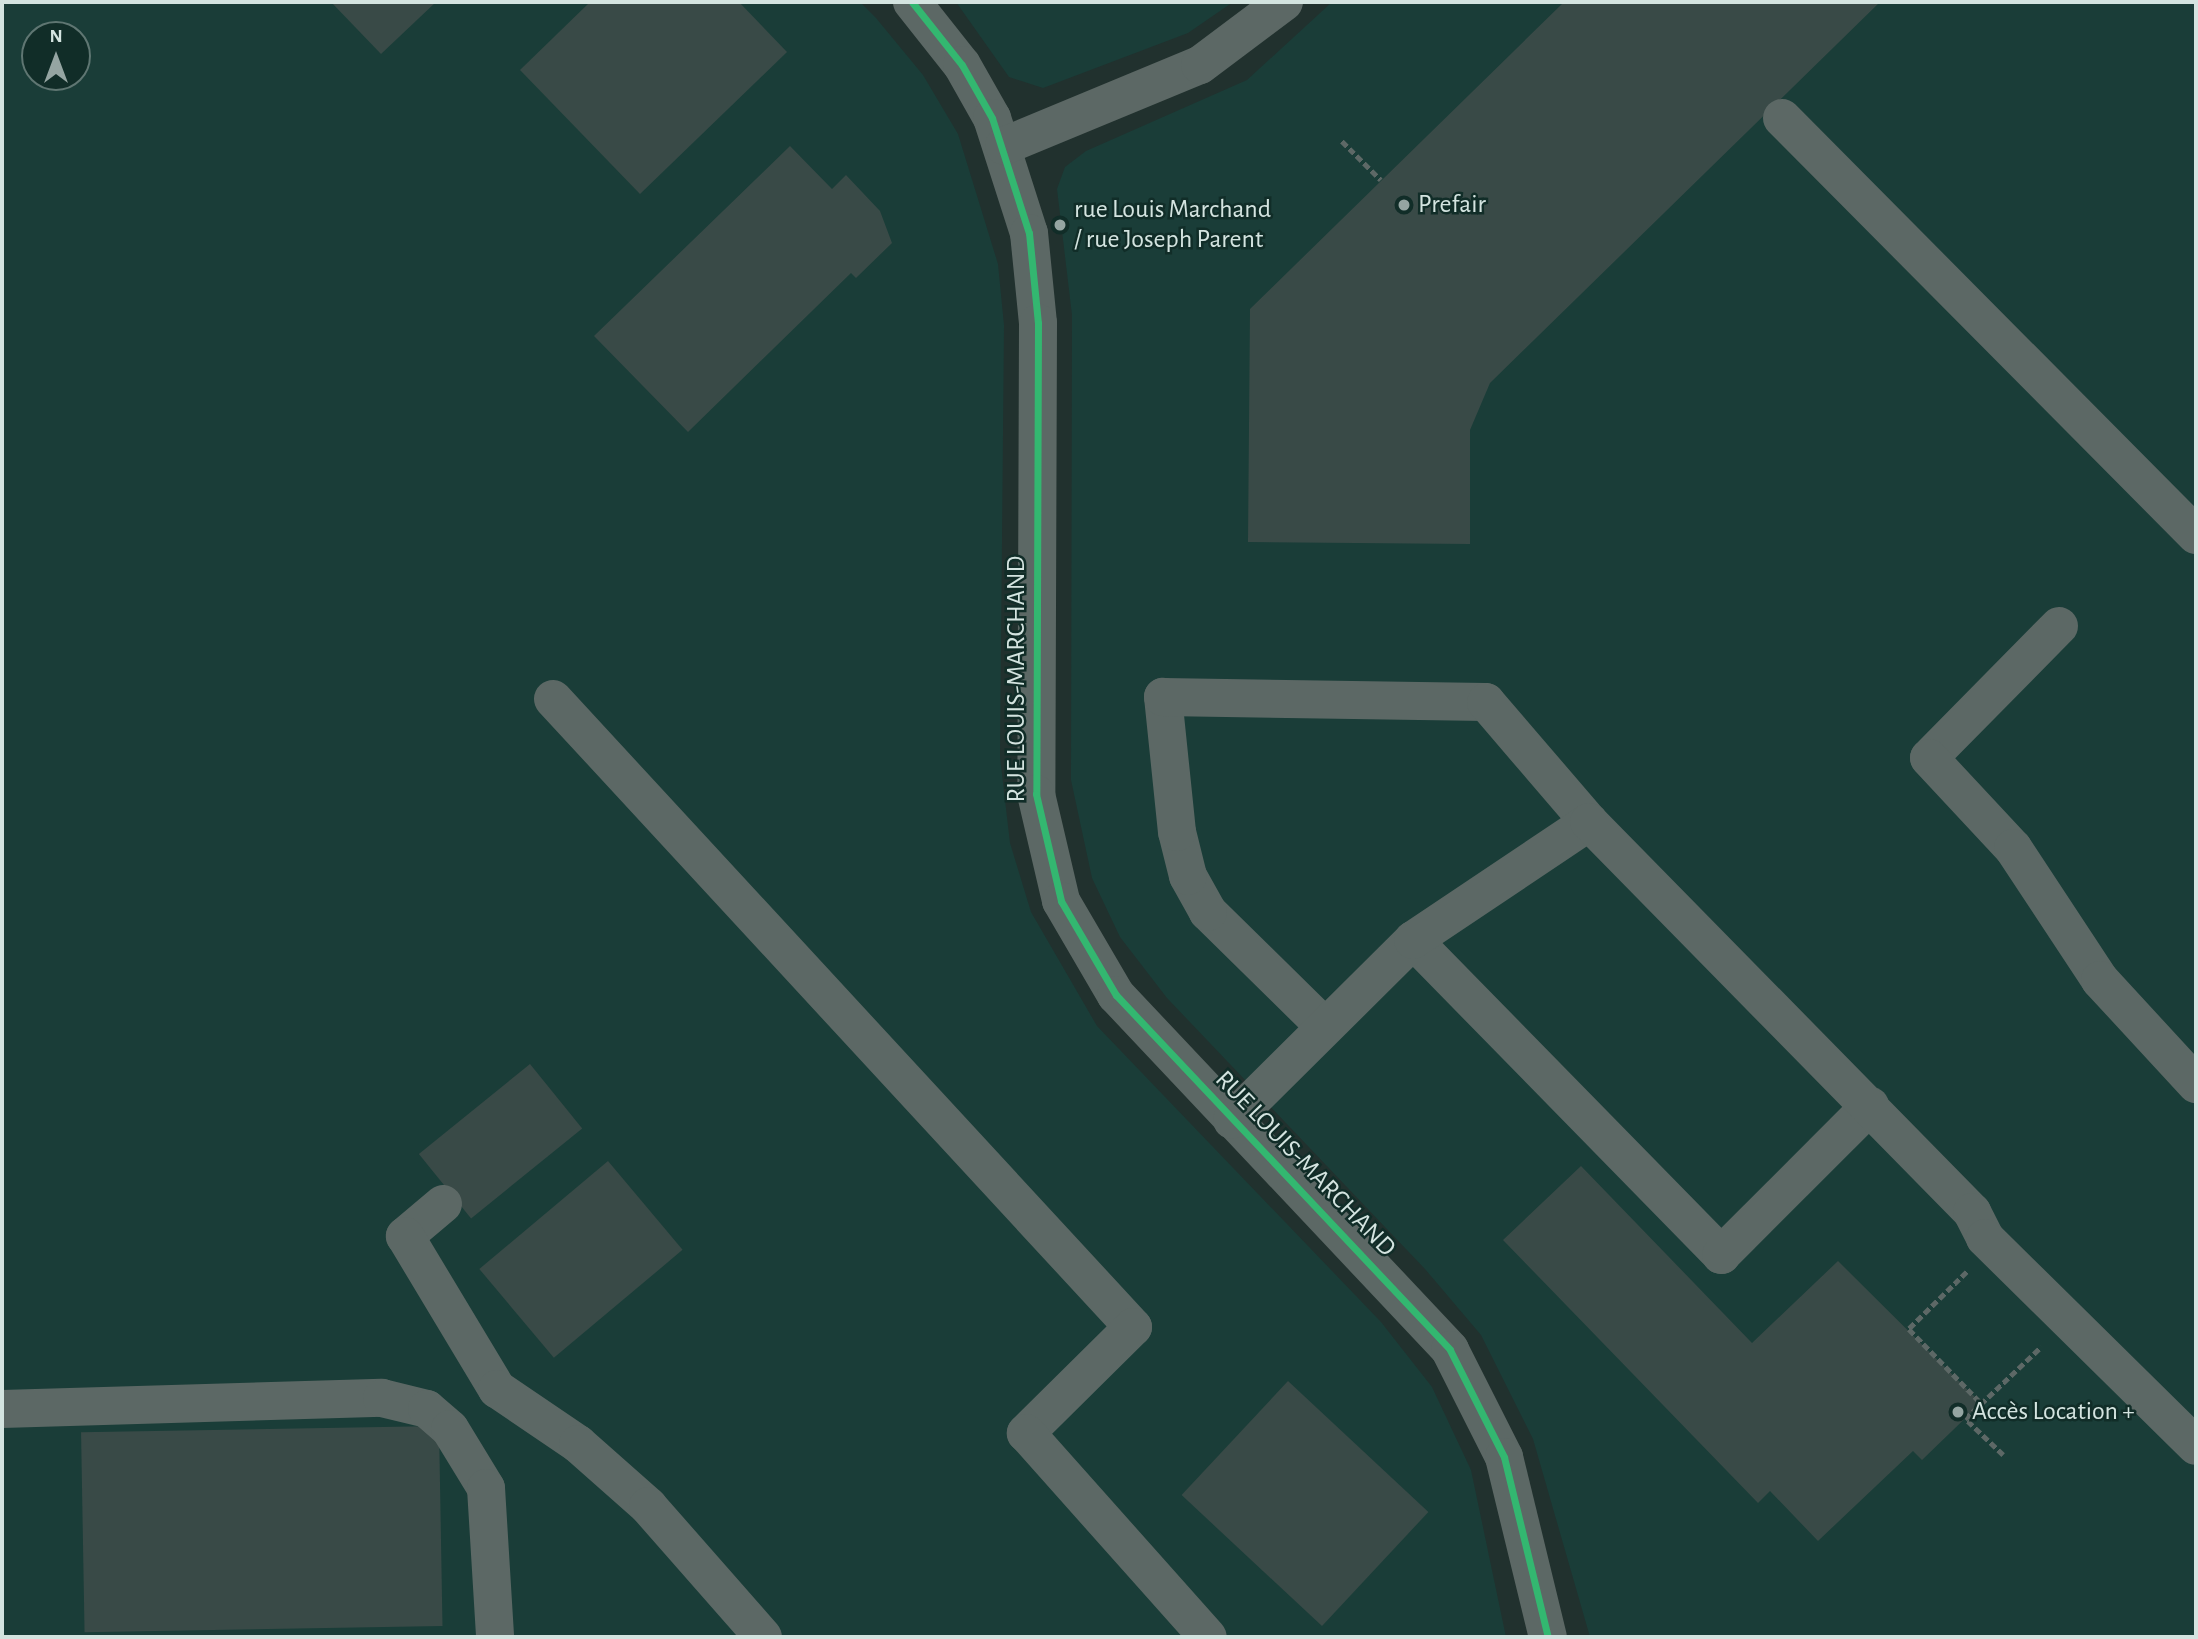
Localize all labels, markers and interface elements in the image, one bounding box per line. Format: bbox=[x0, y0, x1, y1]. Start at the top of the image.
north arrow bbox=[21, 21, 91, 91]
text: N bbox=[49, 27, 63, 46]
place label: Prefair bbox=[1418, 189, 1486, 221]
place label: rue Louis Marchand / rue Joseph Parent bbox=[1074, 194, 1271, 256]
marker: Prefair bbox=[1396, 197, 1412, 213]
marker: rue Louis Marchand / rue Joseph Parent bbox=[1052, 217, 1068, 233]
street label: RUE LOUIS-MARCHAND bbox=[1001, 556, 1033, 802]
street label: RUE LOUIS-MARCHAND bbox=[1208, 1064, 1402, 1264]
place label: Accès Location + bbox=[1972, 1396, 2135, 1428]
marker: Accès Location + bbox=[1950, 1404, 1966, 1420]

